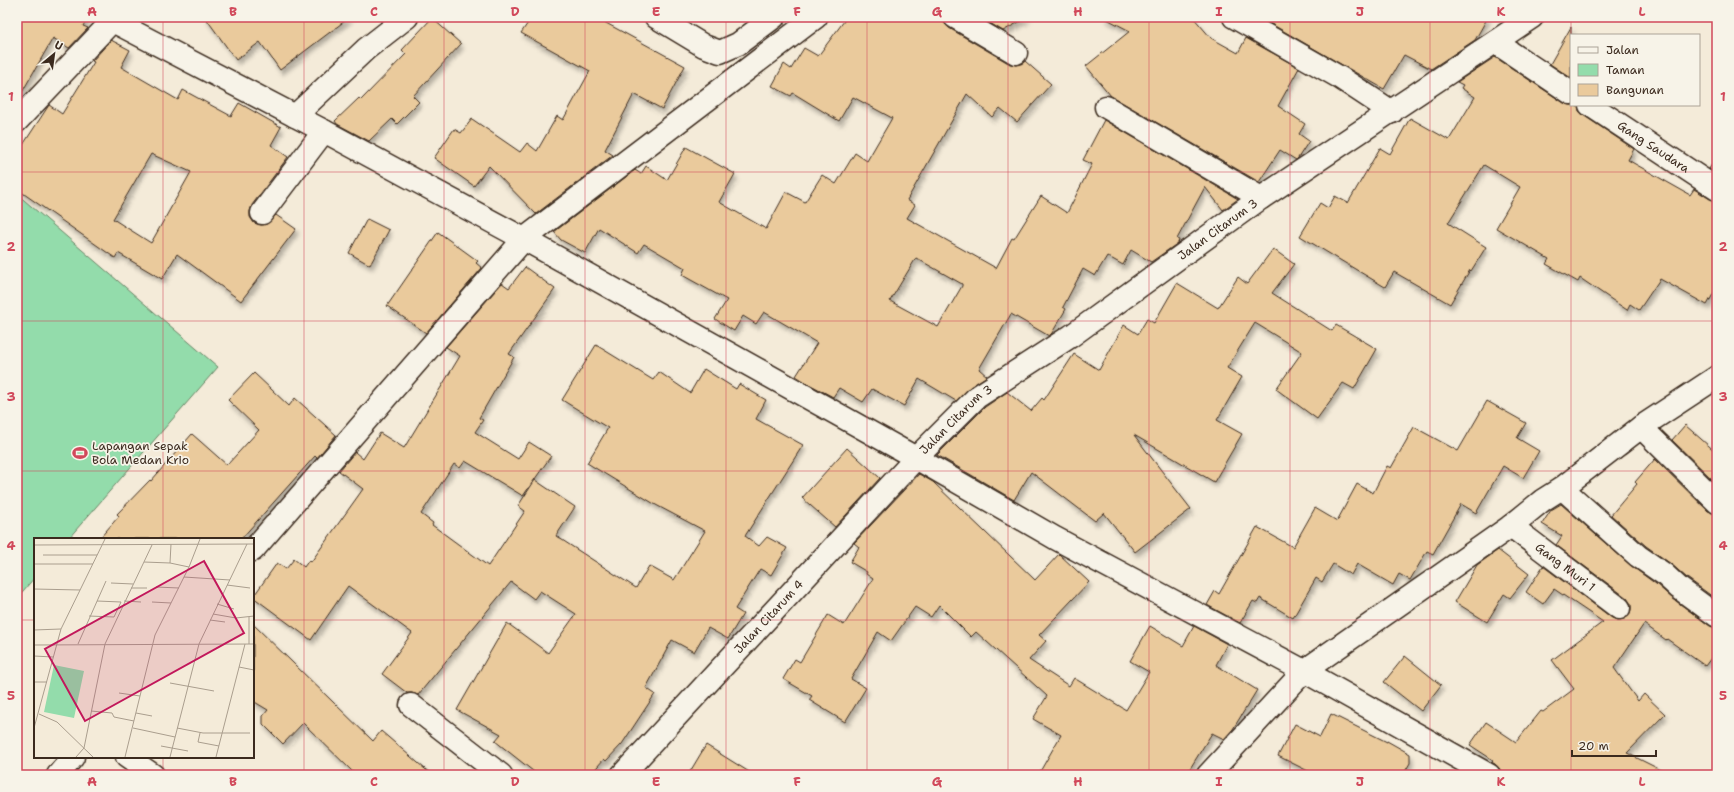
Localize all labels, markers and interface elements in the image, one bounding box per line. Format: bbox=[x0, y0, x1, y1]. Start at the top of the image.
text: A bbox=[87, 3, 97, 20]
text: B bbox=[229, 3, 237, 20]
text: C bbox=[370, 3, 378, 20]
text: D bbox=[510, 3, 520, 20]
text: E bbox=[652, 3, 661, 20]
text: F bbox=[793, 3, 801, 20]
text: G bbox=[932, 3, 943, 20]
text: H bbox=[1073, 3, 1083, 20]
text: I bbox=[1215, 3, 1223, 20]
text: J bbox=[1356, 3, 1364, 20]
text: K bbox=[1497, 3, 1506, 20]
text: L bbox=[1638, 3, 1646, 20]
north arrow bbox=[34, 34, 74, 74]
legend bbox=[1570, 34, 1700, 106]
text: U bbox=[52, 37, 66, 54]
text: Jalan bbox=[1606, 42, 1639, 58]
text: Taman bbox=[1606, 62, 1645, 78]
text: Bangunan bbox=[1606, 82, 1664, 98]
text: 1 bbox=[8, 88, 14, 105]
text: 1 bbox=[1720, 88, 1726, 105]
street label: Gang Saudara bbox=[1614, 117, 1693, 177]
street label: Jalan Citarum 3 bbox=[1175, 195, 1261, 264]
text: 2 bbox=[6, 238, 16, 255]
text: 2 bbox=[1718, 238, 1728, 255]
street label: Jalan Citarum 3 bbox=[916, 381, 995, 458]
text: 3 bbox=[6, 388, 16, 405]
text: 3 bbox=[1718, 388, 1728, 405]
place label: Lapangan Sepak Bola Medan Krio bbox=[92, 438, 189, 468]
sports icon: Lapangan Sepak Bola Medan Krio bbox=[71, 444, 89, 462]
text: 4 bbox=[6, 537, 16, 554]
text: 4 bbox=[1718, 537, 1728, 554]
inset map bbox=[34, 538, 254, 758]
street label: Gang Muri 1 bbox=[1532, 539, 1598, 595]
street label: Jalan Citarum 4 bbox=[731, 576, 807, 657]
text: 5 bbox=[7, 687, 15, 704]
text: 5 bbox=[1719, 687, 1727, 704]
scale bar bbox=[1572, 732, 1656, 758]
text: 20 m bbox=[1578, 738, 1609, 754]
text: A bbox=[87, 773, 97, 790]
text: B bbox=[229, 773, 237, 790]
text: C bbox=[370, 773, 378, 790]
text: D bbox=[510, 773, 520, 790]
text: E bbox=[652, 773, 661, 790]
text: F bbox=[793, 773, 801, 790]
text: G bbox=[932, 773, 943, 790]
text: H bbox=[1073, 773, 1083, 790]
text: I bbox=[1215, 773, 1223, 790]
text: J bbox=[1356, 773, 1364, 790]
text: K bbox=[1497, 773, 1506, 790]
text: L bbox=[1638, 773, 1646, 790]

